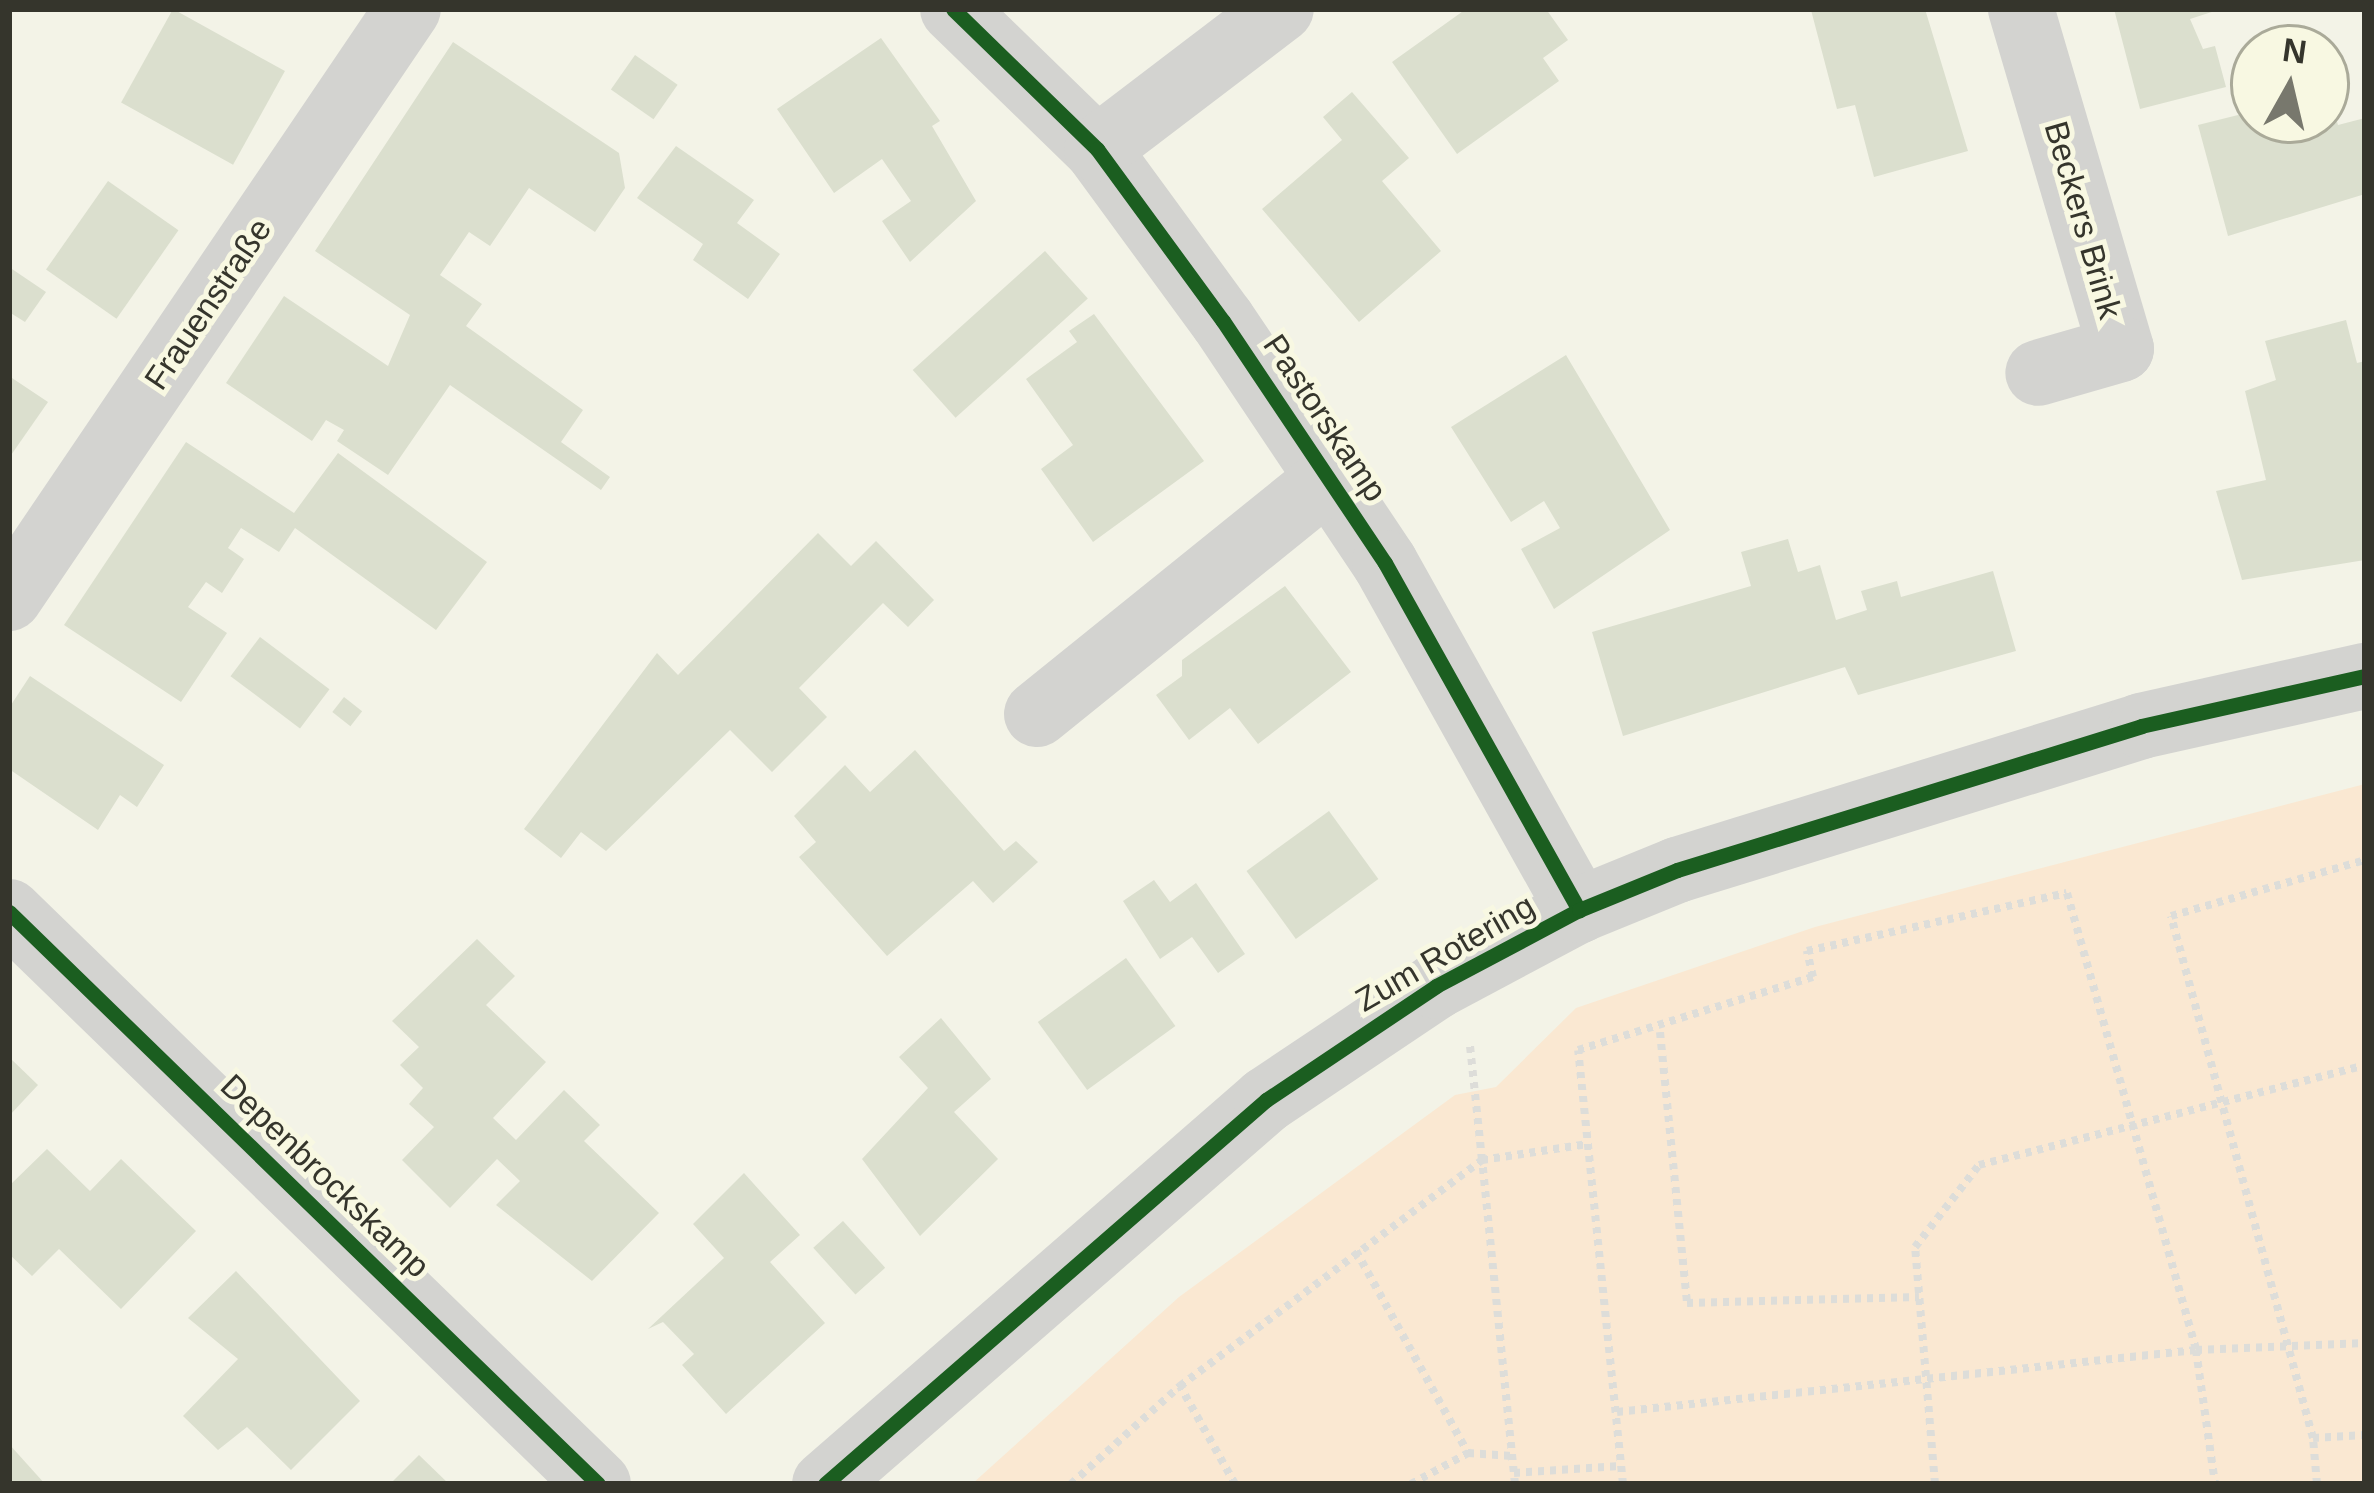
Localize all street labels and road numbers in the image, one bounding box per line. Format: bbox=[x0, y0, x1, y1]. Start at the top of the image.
street label: Beckers Brink bbox=[2036, 117, 2130, 323]
street label: Frauenstraße bbox=[136, 211, 280, 397]
street label: Pastorskamp bbox=[1255, 327, 1395, 509]
street label: Zum Rotering bbox=[1349, 886, 1541, 1020]
street label: Depenbrockskamp bbox=[212, 1066, 438, 1286]

